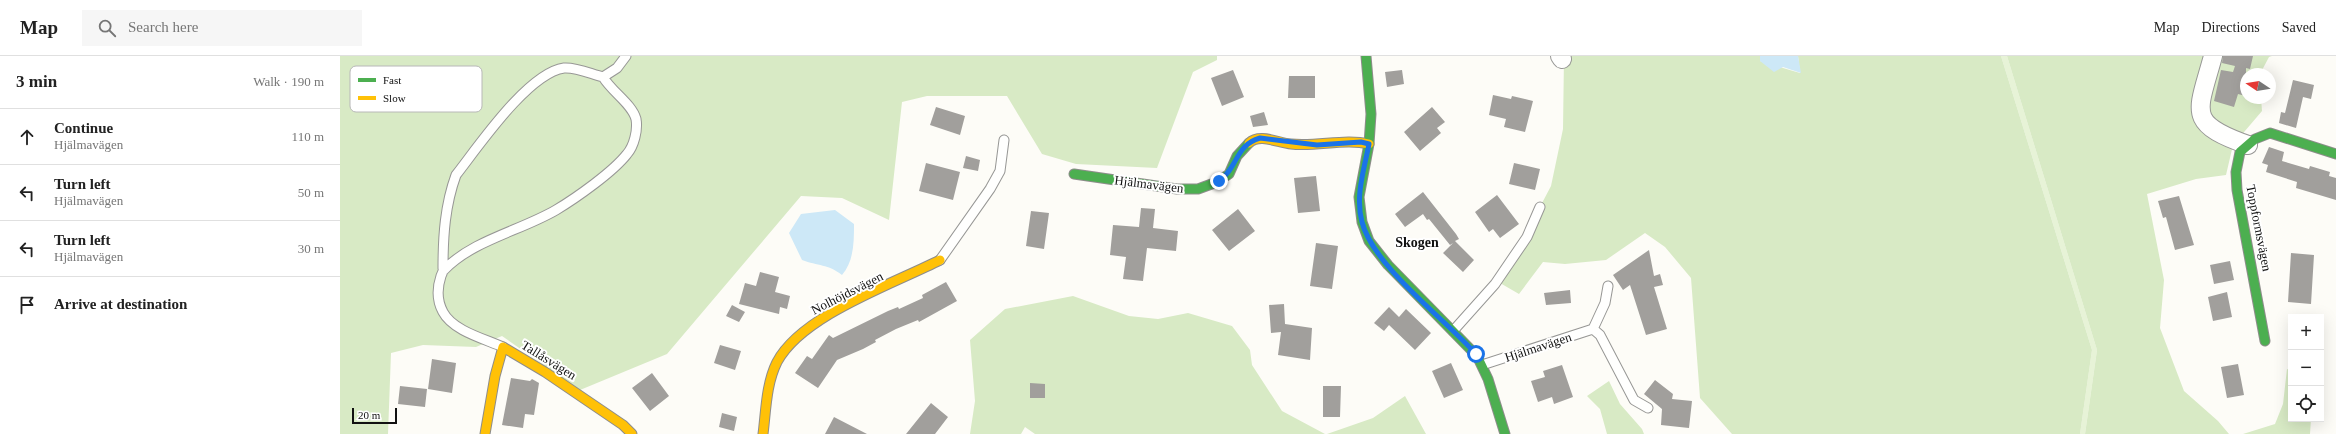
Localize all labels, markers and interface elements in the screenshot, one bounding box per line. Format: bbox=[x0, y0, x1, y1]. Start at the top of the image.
search box bbox=[82, 10, 362, 46]
text: Map bbox=[20, 17, 58, 38]
icon: search bbox=[96, 17, 118, 39]
text: Search here bbox=[128, 19, 198, 35]
text: Map bbox=[2154, 20, 2179, 35]
text: Directions bbox=[2201, 20, 2260, 35]
text: Saved bbox=[2282, 20, 2316, 35]
legend bbox=[350, 66, 482, 112]
north arrow bbox=[2240, 68, 2276, 104]
text: 3 min bbox=[16, 72, 57, 91]
text: Walk · 190 m bbox=[253, 74, 324, 89]
text: Fast bbox=[383, 74, 401, 86]
text: Slow bbox=[383, 92, 406, 104]
text: Continue bbox=[54, 120, 113, 136]
icon: ahead bbox=[16, 126, 38, 148]
text: 110 m bbox=[292, 129, 324, 144]
text: Hjälmavägen bbox=[54, 137, 123, 152]
street label: Hjälmavägen bbox=[1114, 172, 1185, 196]
route end bbox=[1210, 172, 1228, 190]
text: Turn left bbox=[54, 176, 111, 192]
icon: left bbox=[16, 182, 38, 204]
street label: Toppformsvägen bbox=[2243, 183, 2275, 273]
text: 50 m bbox=[298, 185, 324, 200]
text: Hjälmavägen bbox=[54, 193, 123, 208]
text: Turn left bbox=[54, 232, 111, 248]
district label: Skogen bbox=[1395, 235, 1439, 250]
icon: left bbox=[16, 238, 38, 260]
text: 30 m bbox=[298, 241, 324, 256]
text: Hjälmavägen bbox=[54, 249, 123, 264]
street label: Nolhöjdsvägen bbox=[809, 268, 886, 318]
icon: arrive bbox=[16, 294, 38, 316]
text: Arrive at destination bbox=[54, 296, 187, 312]
map controls bbox=[2288, 314, 2324, 422]
button: + bbox=[2288, 314, 2324, 350]
street label: Hjälmavägen bbox=[1503, 329, 1574, 365]
street label: Tallåsvägen bbox=[519, 337, 580, 383]
route start bbox=[1467, 345, 1485, 363]
button: − bbox=[2288, 350, 2324, 386]
button: locate bbox=[2288, 386, 2324, 422]
scale bar bbox=[352, 406, 397, 425]
text: 20 m bbox=[358, 409, 380, 421]

